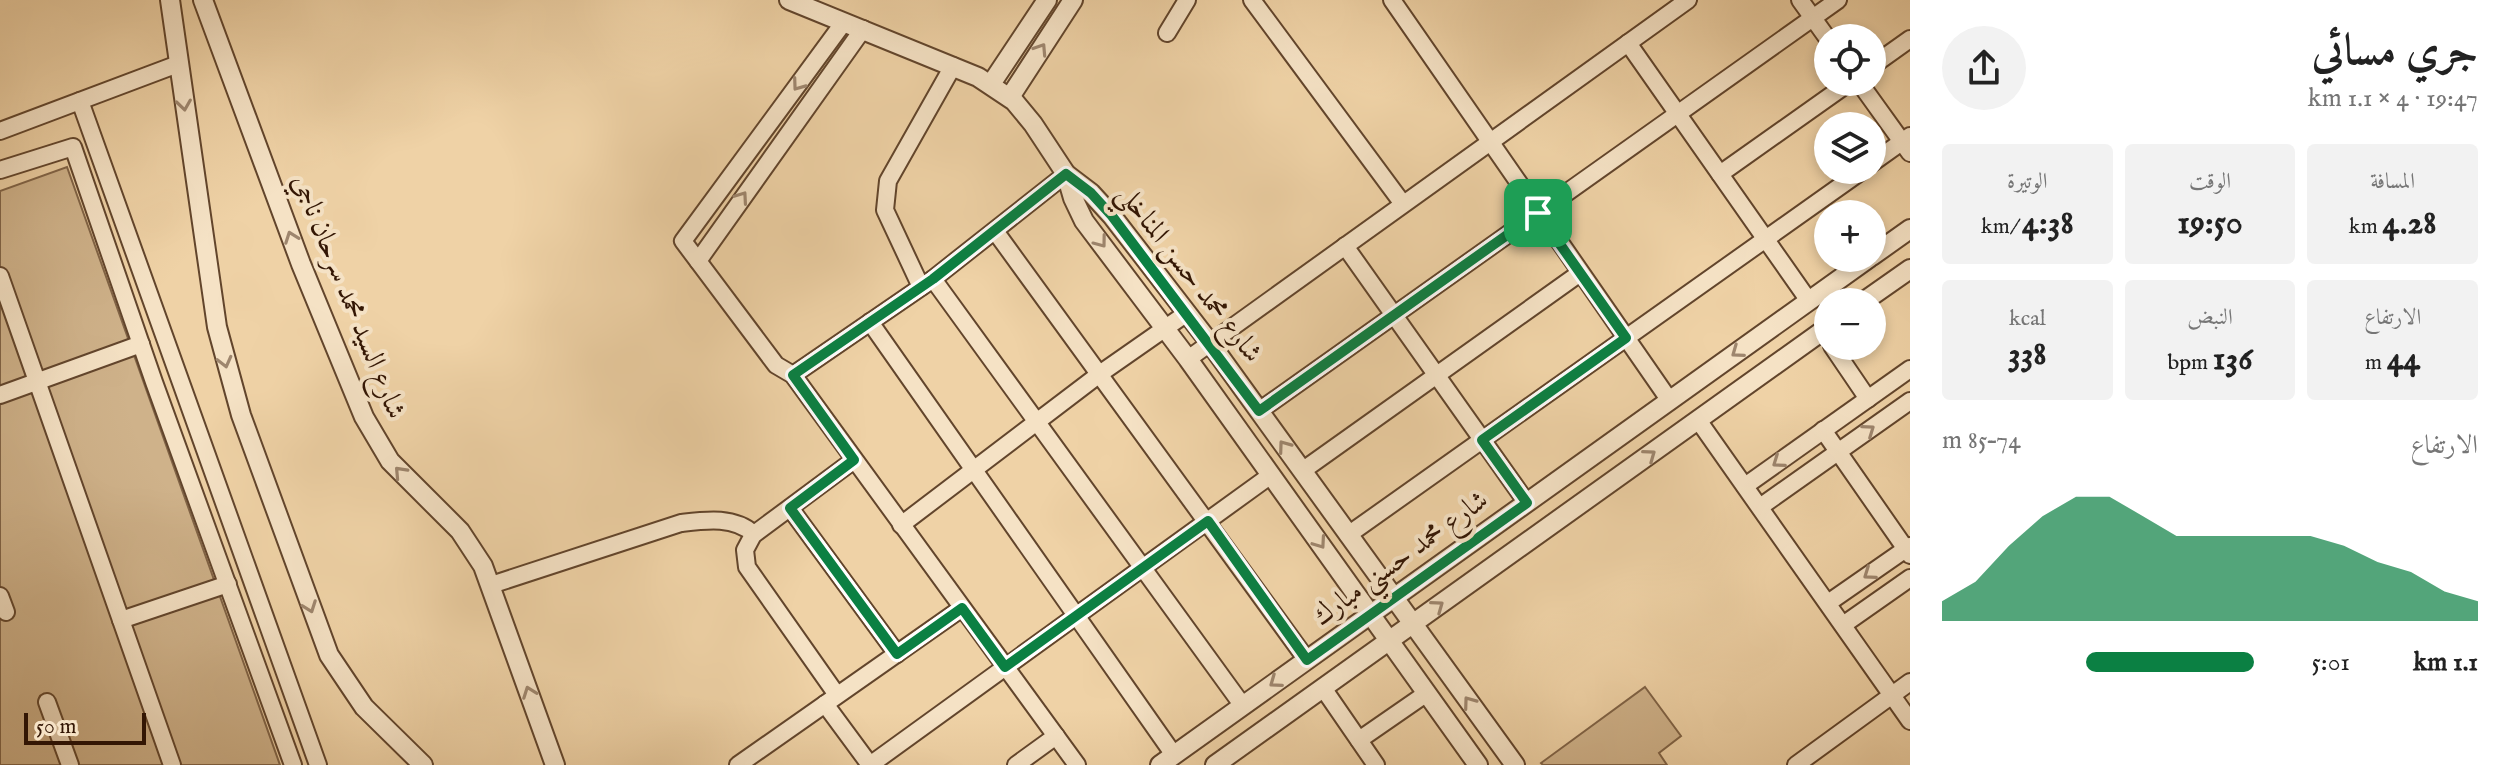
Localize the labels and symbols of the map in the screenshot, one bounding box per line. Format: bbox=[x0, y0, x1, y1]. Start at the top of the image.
one-way arrow bbox=[1032, 43, 1047, 57]
one-way arrow bbox=[793, 76, 808, 91]
one-way arrow bbox=[175, 98, 192, 112]
street label: شارع السيد محمد سرحان ناجي bbox=[279, 170, 413, 426]
street label: شارع محمد حسن المناخلي bbox=[1103, 178, 1270, 375]
pin bbox=[1504, 179, 1572, 247]
one-way arrow bbox=[732, 192, 747, 206]
one-way arrow bbox=[284, 231, 301, 245]
one-way arrow bbox=[1091, 233, 1106, 248]
one-way arrow bbox=[1732, 342, 1746, 357]
one-way arrow bbox=[216, 354, 233, 368]
one-way arrow bbox=[1860, 425, 1875, 440]
one-way arrow bbox=[1279, 440, 1294, 454]
one-way arrow bbox=[1641, 450, 1655, 464]
one-way arrow bbox=[1772, 452, 1786, 467]
one-way arrow bbox=[395, 467, 410, 481]
street label: شارع محمد حسني مبارك bbox=[1306, 483, 1500, 640]
one-way arrow bbox=[1310, 534, 1325, 549]
one-way arrow bbox=[1863, 564, 1877, 579]
one-way arrow bbox=[301, 599, 317, 613]
one-way arrow bbox=[1429, 601, 1444, 616]
one-way arrow bbox=[1270, 673, 1284, 687]
one-way arrow bbox=[522, 685, 539, 699]
one-way arrow bbox=[1464, 696, 1479, 710]
scale bar bbox=[24, 709, 146, 745]

